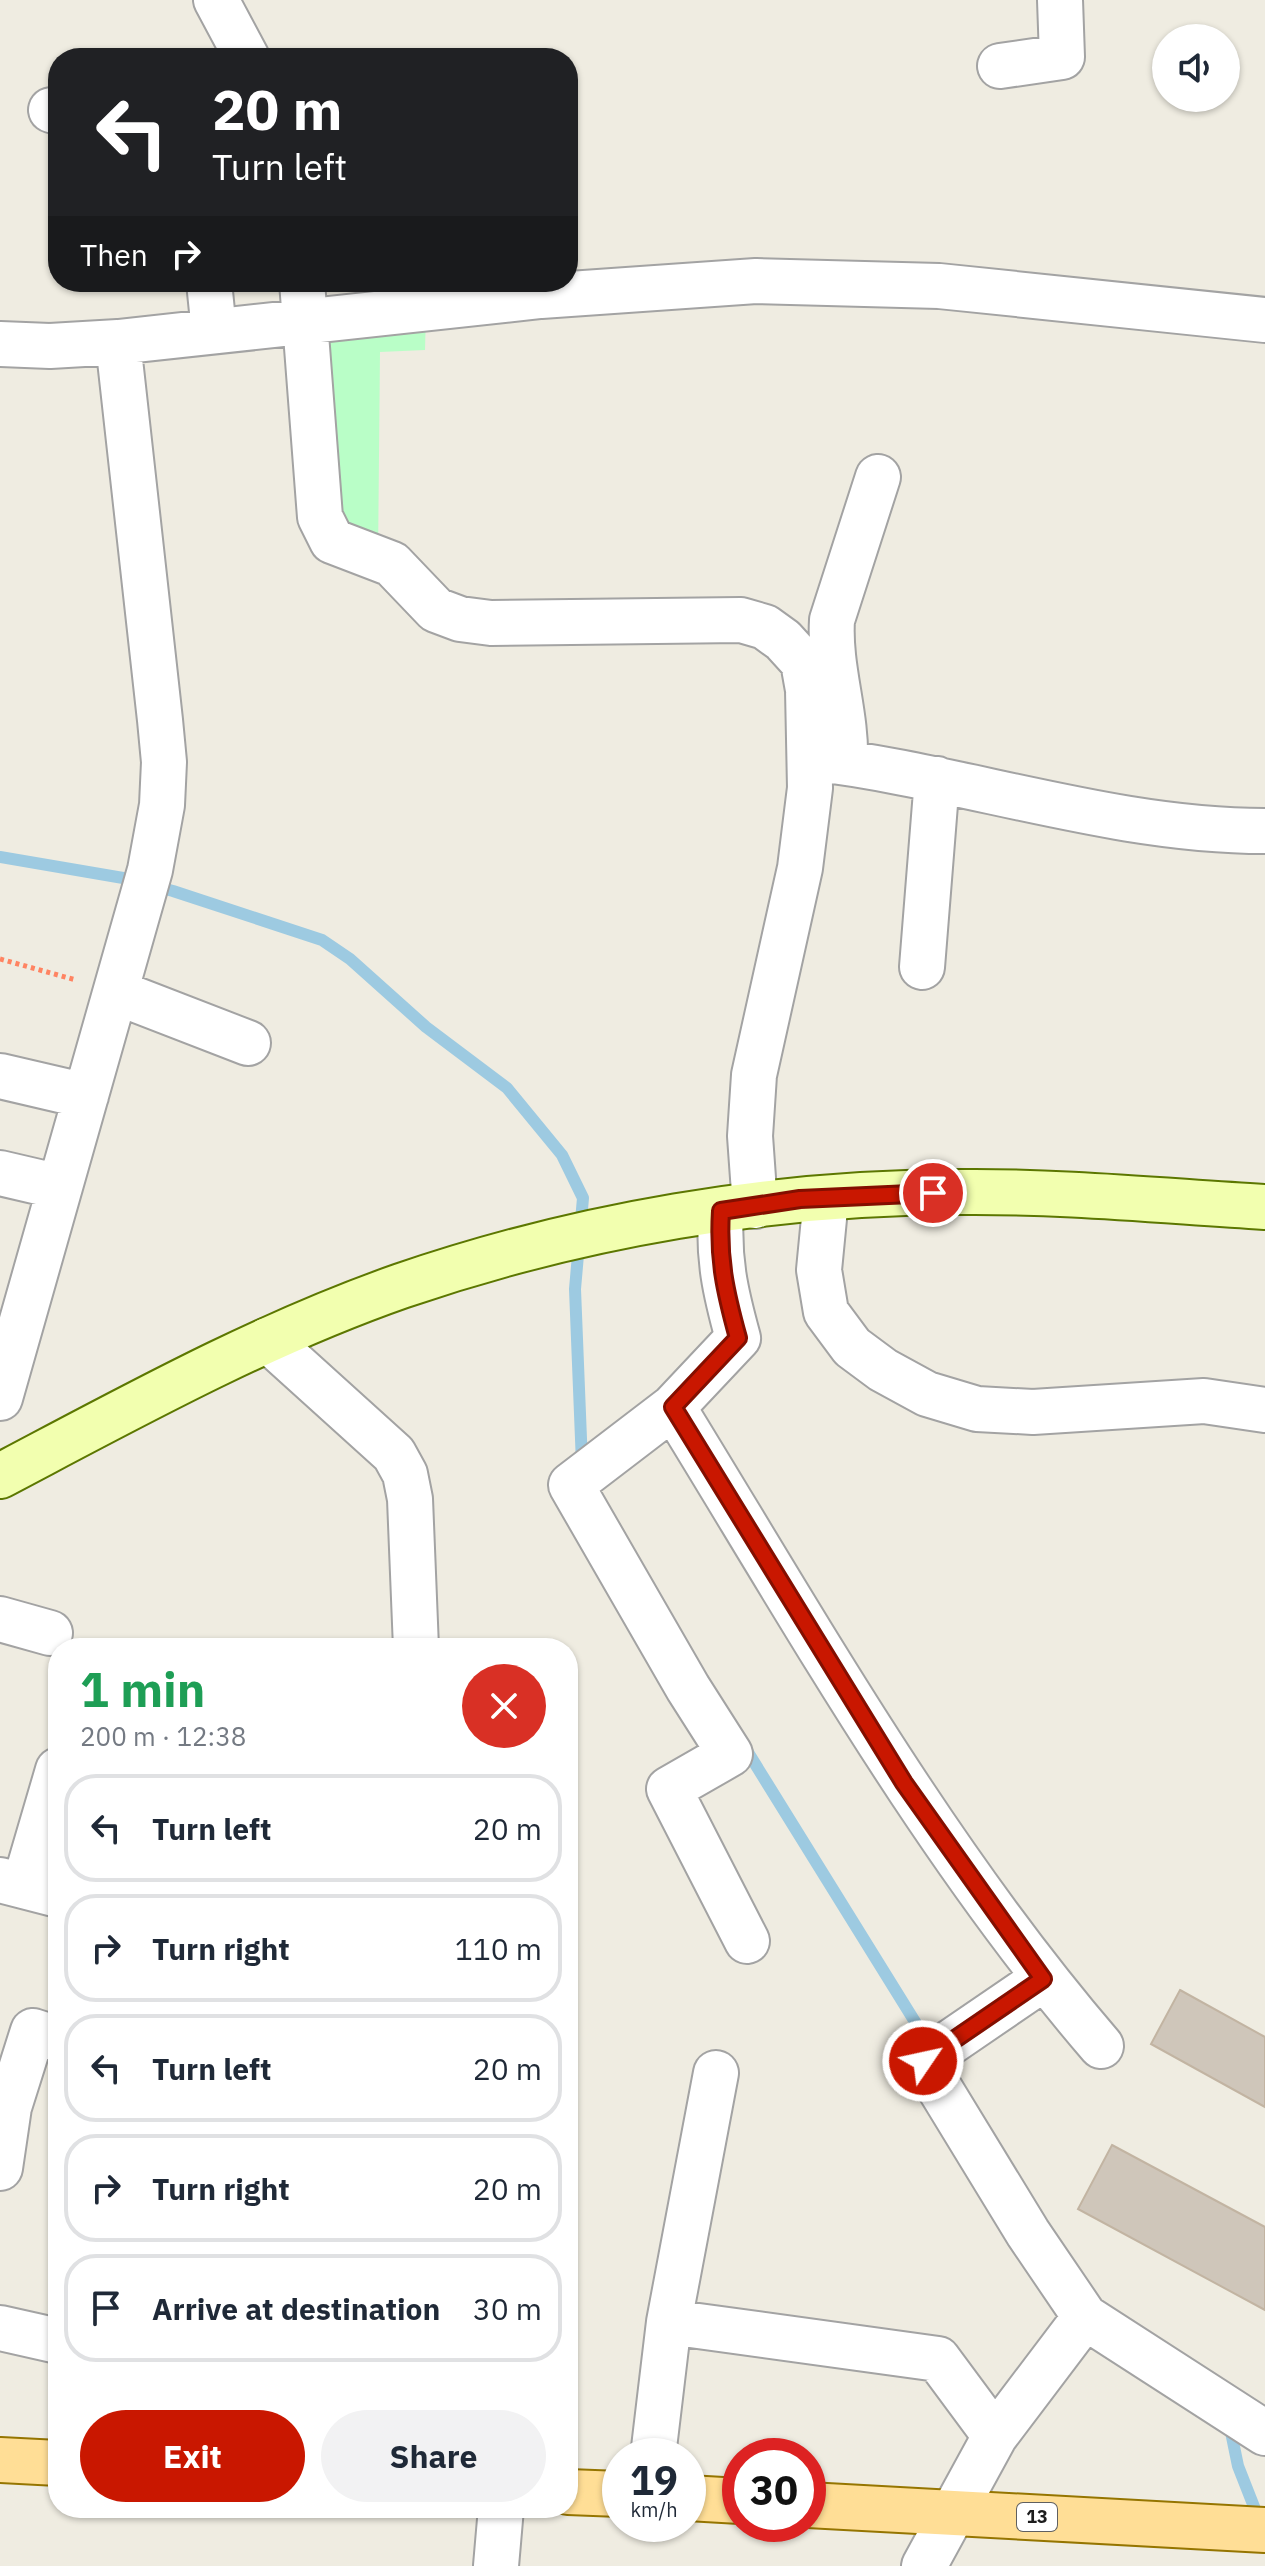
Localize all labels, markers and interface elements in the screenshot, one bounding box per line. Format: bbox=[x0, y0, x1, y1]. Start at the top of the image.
map controls bbox=[1152, 24, 1240, 112]
button: sound bbox=[1152, 24, 1240, 112]
text: 20 m bbox=[212, 73, 342, 145]
icon: left bbox=[80, 80, 184, 184]
text: Turn left bbox=[212, 143, 347, 190]
icon: right bbox=[164, 232, 208, 276]
text: Then bbox=[80, 235, 148, 274]
pin bbox=[899, 1159, 967, 1227]
icon: arrive bbox=[911, 1171, 955, 1215]
text: 1 min bbox=[80, 1658, 205, 1720]
button: close bbox=[462, 1664, 546, 1748]
text: 200 m · 12:38 bbox=[80, 1719, 246, 1753]
icon: left bbox=[84, 1806, 128, 1850]
text: Turn left bbox=[152, 1809, 271, 1848]
text: 20 m bbox=[473, 1809, 542, 1848]
icon: right bbox=[84, 1926, 128, 1970]
text: Turn right bbox=[152, 1929, 290, 1968]
text: 110 m bbox=[455, 1929, 542, 1968]
position arrow bbox=[881, 2019, 965, 2103]
icon: left bbox=[84, 2046, 128, 2090]
text: Turn left bbox=[152, 2049, 271, 2088]
text: 20 m bbox=[473, 2049, 542, 2088]
icon: right bbox=[84, 2166, 128, 2210]
text: Turn right bbox=[152, 2169, 290, 2208]
text: 20 m bbox=[473, 2169, 542, 2208]
icon: arrive bbox=[84, 2286, 128, 2330]
text: Arrive at destination bbox=[152, 2289, 440, 2328]
text: 30 m bbox=[473, 2289, 542, 2328]
button: Exit bbox=[80, 2410, 305, 2502]
button: Share bbox=[321, 2410, 546, 2502]
speed limit sign: 30 bbox=[722, 2438, 826, 2542]
text: 19 bbox=[630, 2454, 678, 2506]
text: km/h bbox=[630, 2496, 678, 2523]
road number: 13 bbox=[1017, 2503, 1057, 2531]

